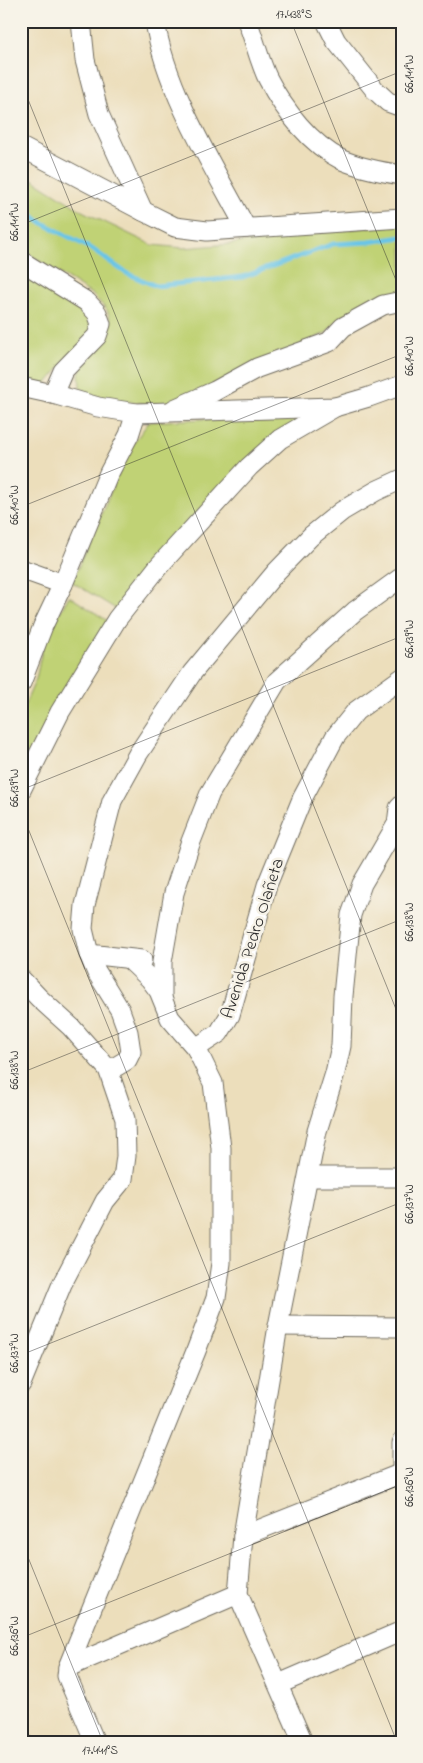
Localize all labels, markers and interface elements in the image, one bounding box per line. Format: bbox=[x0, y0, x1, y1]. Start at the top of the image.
text: 17.438°S bbox=[276, 6, 313, 24]
text: 66.141°W bbox=[401, 55, 419, 93]
text: 66.141°W bbox=[6, 203, 24, 241]
text: 66.140°W bbox=[401, 336, 419, 376]
text: 66.140°W bbox=[6, 485, 24, 525]
text: 66.139°W bbox=[401, 620, 419, 658]
text: 66.139°W bbox=[6, 769, 24, 807]
street label: Avenida Pedro Olañeta bbox=[216, 855, 292, 1022]
text: 66.138°W bbox=[401, 903, 419, 941]
text: 66.138°W bbox=[6, 1051, 24, 1089]
text: 66.137°W bbox=[401, 1184, 419, 1224]
text: 66.137°W bbox=[6, 1333, 24, 1373]
text: 66.136°W bbox=[401, 1467, 419, 1507]
text: 66.136°W bbox=[6, 1616, 24, 1656]
text: 17.441°S bbox=[82, 1742, 118, 1760]

